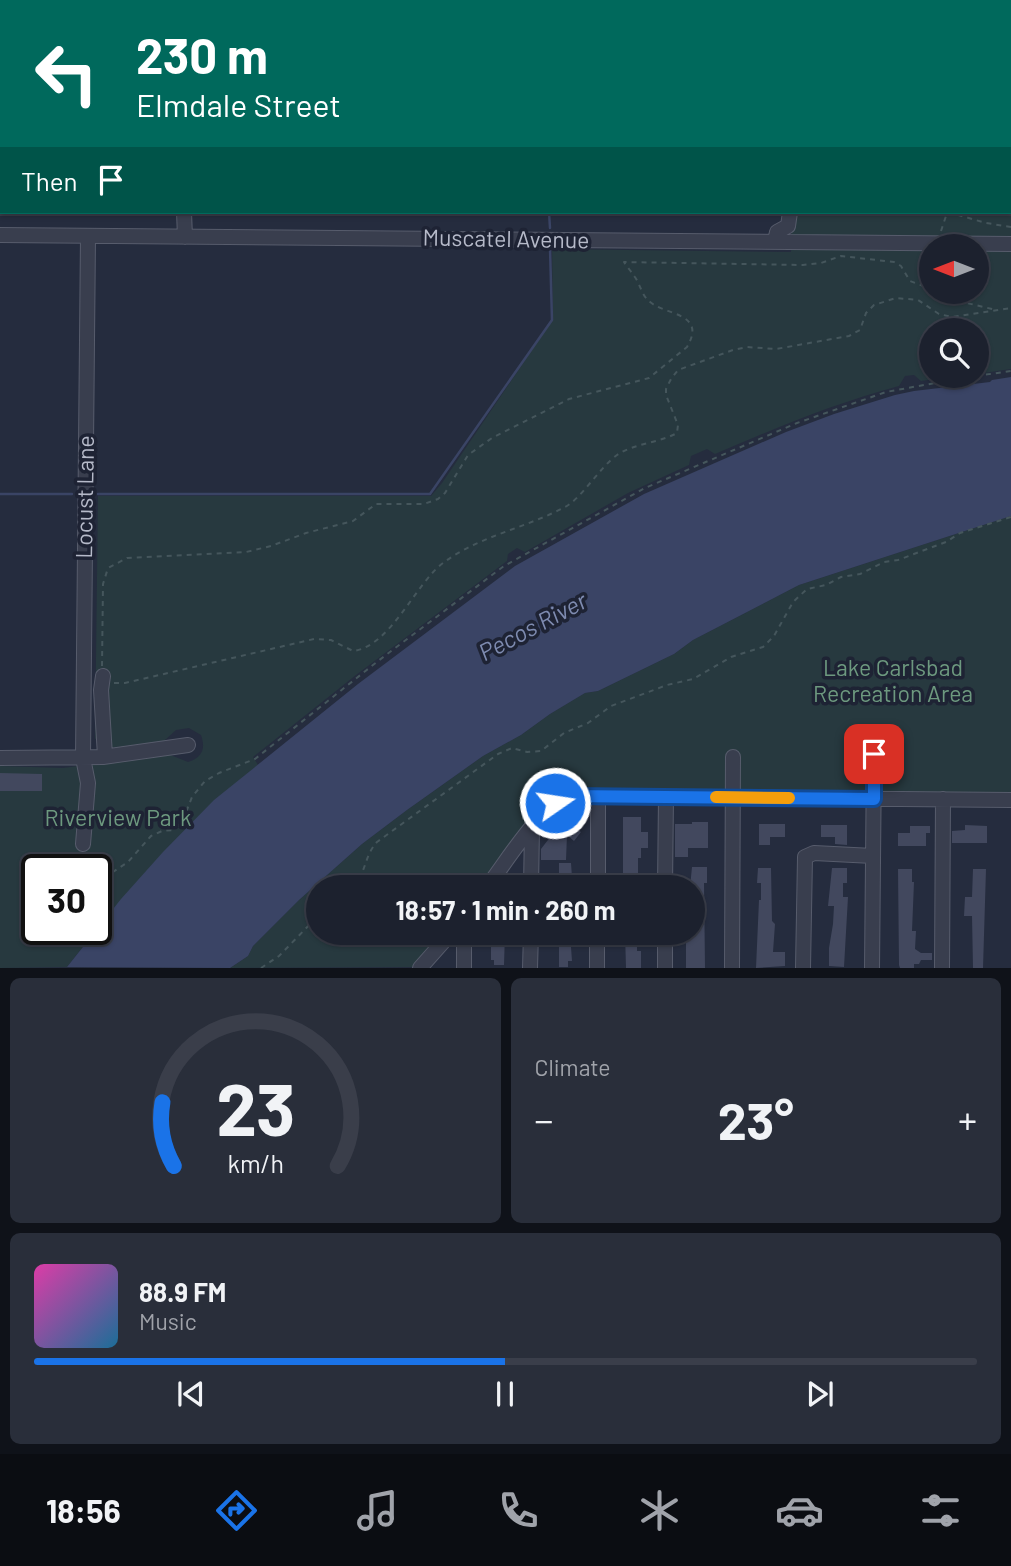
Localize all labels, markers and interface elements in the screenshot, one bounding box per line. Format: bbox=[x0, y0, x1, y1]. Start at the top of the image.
text: 230 m bbox=[136, 25, 268, 84]
icon: left bbox=[21, 28, 112, 119]
text: Elmdale Street bbox=[136, 85, 341, 123]
icon: arrive bbox=[92, 161, 130, 199]
text: Then bbox=[21, 165, 78, 196]
street label: Muscatel Avenue bbox=[422, 223, 590, 253]
north arrow bbox=[919, 234, 989, 304]
map controls bbox=[919, 234, 989, 388]
button: search bbox=[919, 318, 989, 388]
street label: Locust Lane bbox=[69, 435, 99, 559]
water label: Pecos River bbox=[473, 584, 593, 666]
park label: Lake Carlsbad Recreation Area bbox=[813, 653, 973, 707]
pin bbox=[844, 724, 904, 784]
icon: arrive bbox=[855, 735, 893, 773]
position arrow bbox=[518, 766, 592, 840]
park label: Riverview Park bbox=[45, 803, 191, 831]
speed limit sign: 30 bbox=[21, 854, 112, 945]
text: 18:57 · 1 min · 260 m bbox=[396, 894, 615, 925]
text: Climate bbox=[535, 1053, 611, 1081]
text: 23 bbox=[216, 1064, 295, 1152]
text: 23° bbox=[718, 1088, 794, 1150]
text: − bbox=[535, 1096, 554, 1142]
text: + bbox=[958, 1096, 977, 1142]
text: km/h bbox=[227, 1148, 284, 1178]
text: 88.9 FM bbox=[139, 1276, 226, 1307]
text: Music bbox=[139, 1307, 197, 1335]
icon: previous bbox=[172, 1375, 210, 1413]
icon: pause bbox=[486, 1375, 524, 1413]
icon: next bbox=[801, 1375, 839, 1413]
icon: directions bbox=[212, 1486, 261, 1535]
icon: music bbox=[353, 1486, 402, 1535]
icon: phone bbox=[494, 1486, 543, 1535]
icon: climate bbox=[635, 1486, 684, 1535]
icon: car bbox=[775, 1486, 824, 1535]
icon: filters bbox=[916, 1486, 965, 1535]
text: 18:56 bbox=[46, 1491, 121, 1529]

